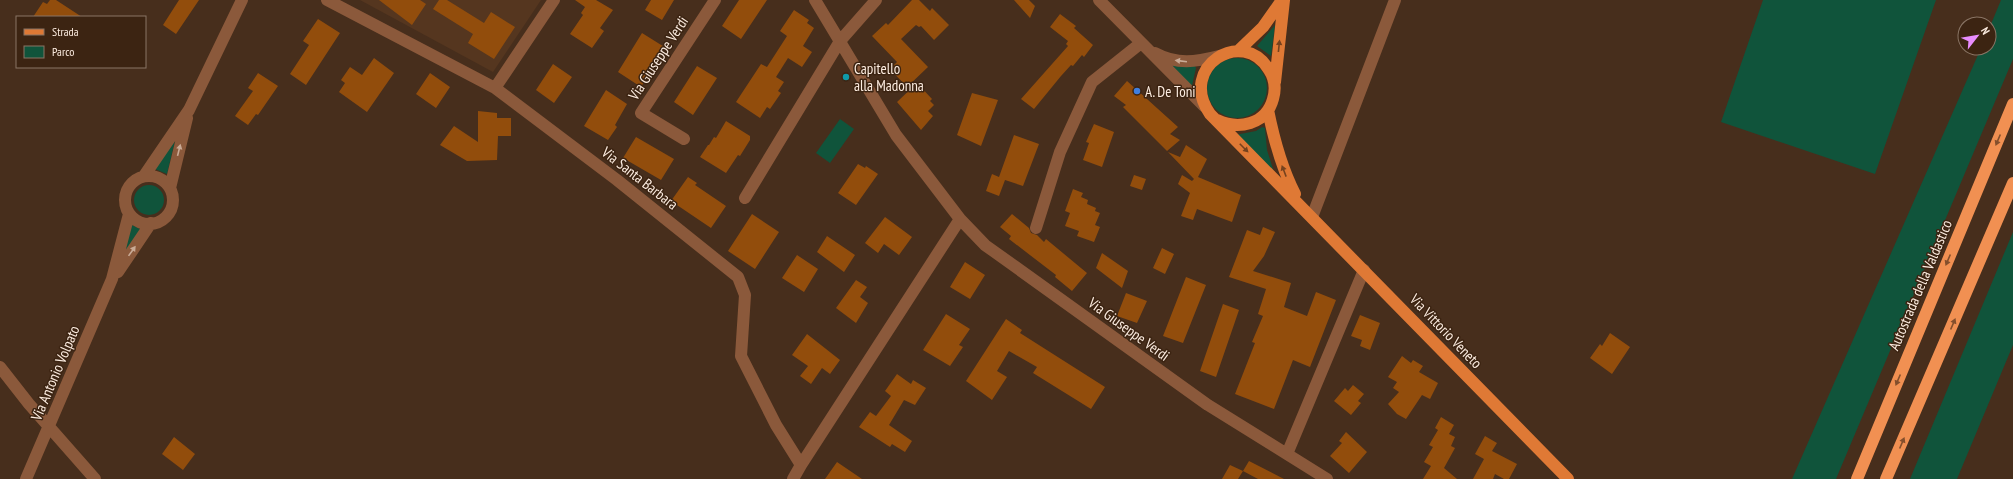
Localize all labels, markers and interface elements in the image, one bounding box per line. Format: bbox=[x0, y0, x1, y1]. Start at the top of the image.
street label: Via Giuseppe Verdi bbox=[623, 13, 692, 104]
legend bbox=[16, 16, 146, 68]
north arrow bbox=[1957, 16, 1997, 56]
text: Strada bbox=[52, 24, 79, 39]
text: N bbox=[1978, 25, 1993, 37]
one-way arrow bbox=[1276, 40, 1282, 52]
text: Parco bbox=[52, 44, 74, 59]
one-way arrow bbox=[1175, 58, 1188, 64]
place label: Capitello alla Madonna bbox=[854, 59, 924, 95]
marker: Capitello alla Madonna bbox=[841, 72, 851, 82]
place label: A. De Toni bbox=[1145, 82, 1196, 101]
marker: A. De Toni bbox=[1132, 86, 1142, 96]
one-way arrow bbox=[1995, 134, 2001, 145]
street label: Via Santa Barbara bbox=[597, 142, 682, 214]
one-way arrow bbox=[1239, 143, 1249, 153]
one-way arrow bbox=[176, 144, 182, 156]
one-way arrow bbox=[1280, 164, 1286, 176]
street label: Autostrada della Valdastico bbox=[1884, 217, 1956, 353]
one-way arrow bbox=[128, 246, 136, 256]
one-way arrow bbox=[1945, 254, 1951, 265]
street label: Via Vittorio Veneto bbox=[1405, 289, 1486, 372]
street label: Via Giuseppe Verdi bbox=[1084, 292, 1173, 365]
one-way arrow bbox=[1950, 318, 1956, 329]
street label: Via Antonio Volpato bbox=[26, 323, 84, 424]
one-way arrow bbox=[1895, 374, 1901, 385]
one-way arrow bbox=[1899, 437, 1905, 449]

